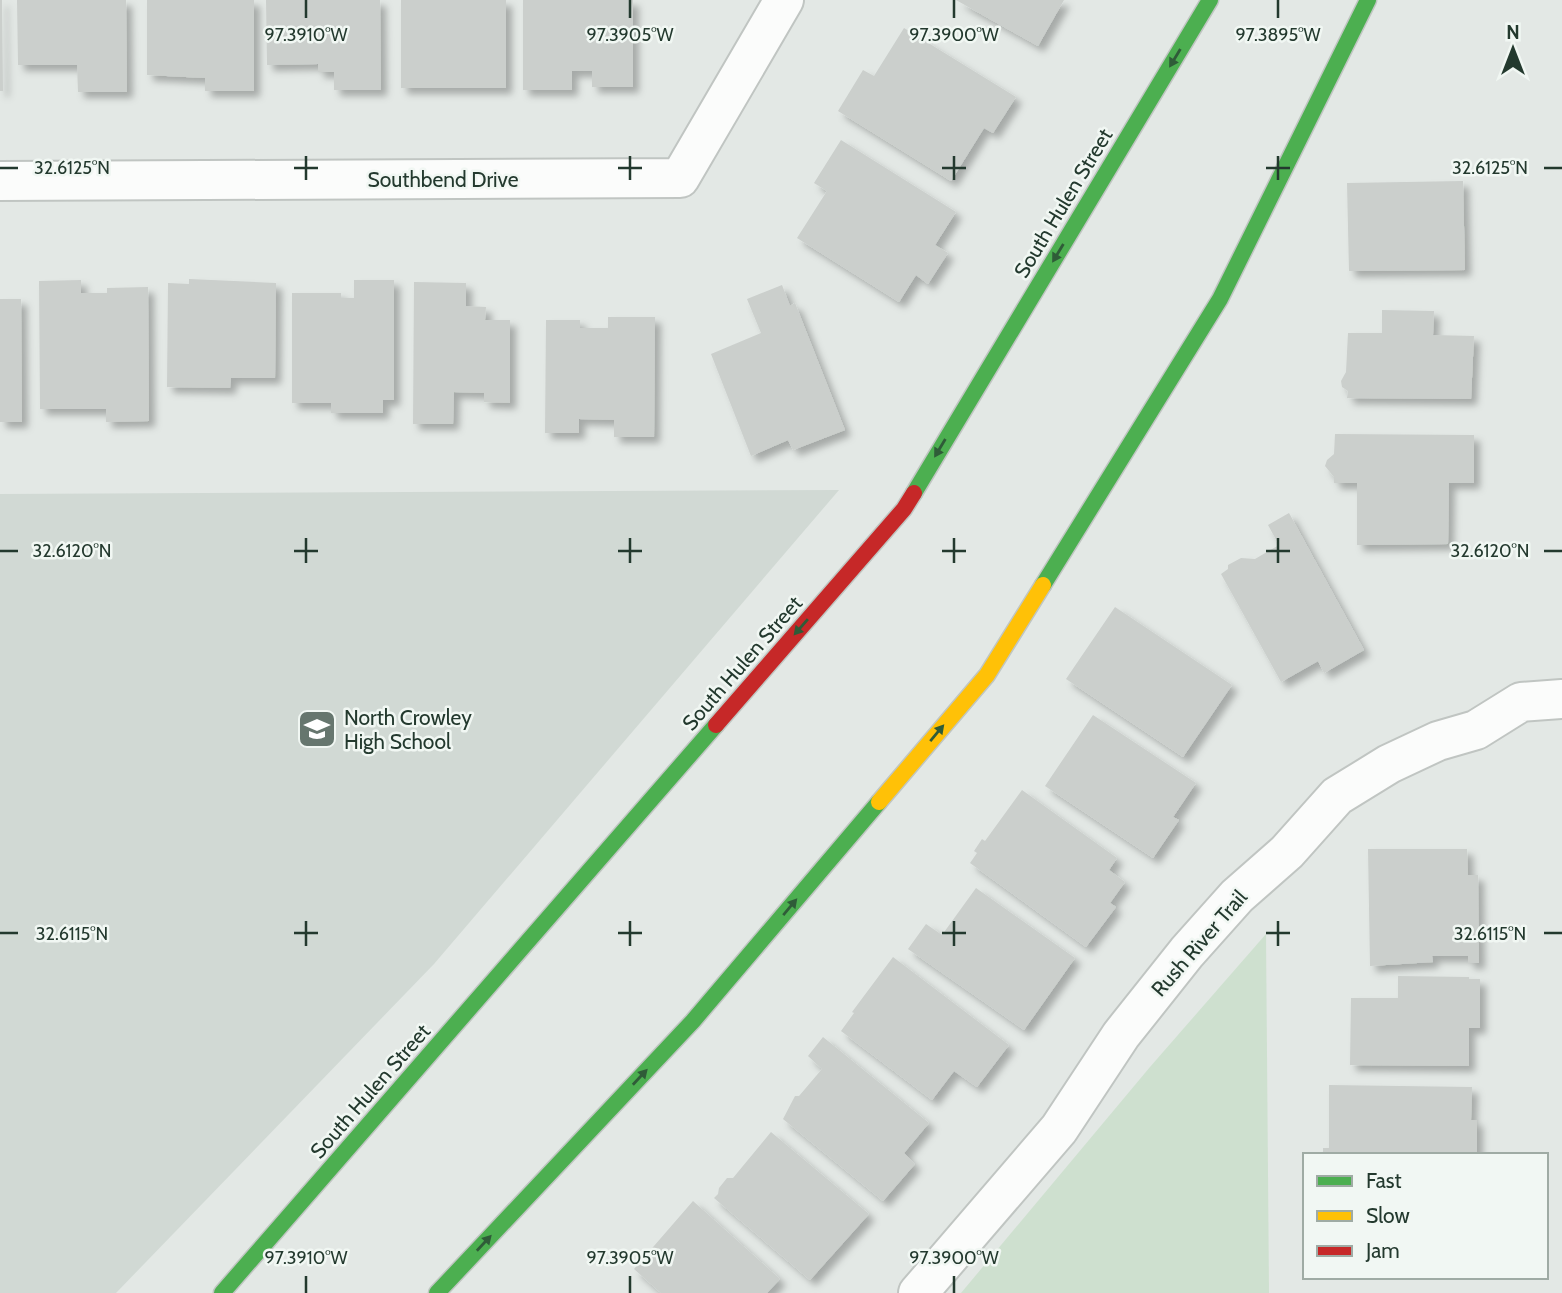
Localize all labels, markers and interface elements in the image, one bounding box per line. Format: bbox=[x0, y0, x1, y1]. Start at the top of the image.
north arrow bbox=[1478, 14, 1548, 84]
text: N bbox=[1506, 21, 1520, 44]
text: 97.3910°W bbox=[265, 24, 347, 46]
text: 97.3905°W bbox=[587, 24, 673, 46]
text: 97.3900°W bbox=[909, 24, 999, 46]
text: 97.3895°W bbox=[1235, 24, 1321, 46]
one-way arrow bbox=[1169, 49, 1182, 68]
street label: South Hulen Street bbox=[1009, 124, 1117, 282]
text: 32.6125°N bbox=[34, 157, 110, 179]
text: 32.6125°N bbox=[1452, 157, 1528, 179]
street label: Southbend Drive bbox=[368, 167, 519, 192]
one-way arrow bbox=[1051, 244, 1064, 263]
one-way arrow bbox=[934, 439, 946, 458]
text: 32.6120°N bbox=[33, 540, 111, 562]
text: 32.6120°N bbox=[1451, 540, 1529, 562]
street label: South Hulen Street bbox=[677, 591, 807, 735]
one-way arrow bbox=[793, 618, 809, 636]
place label: North Crowley High School bbox=[344, 705, 472, 754]
school or university icon: North Crowley High School bbox=[296, 708, 338, 750]
one-way arrow bbox=[929, 725, 944, 742]
street label: Rush River Trail bbox=[1146, 885, 1252, 1001]
one-way arrow bbox=[782, 898, 797, 915]
text: 32.6115°N bbox=[36, 923, 108, 945]
text: 32.6115°N bbox=[1454, 923, 1526, 945]
street label: South Hulen Street bbox=[305, 1019, 435, 1163]
one-way arrow bbox=[631, 1069, 648, 1086]
legend bbox=[1303, 1153, 1548, 1279]
text: Fast bbox=[1366, 1168, 1402, 1193]
text: Slow bbox=[1366, 1203, 1410, 1228]
one-way arrow bbox=[475, 1235, 491, 1252]
text: Jam bbox=[1365, 1238, 1400, 1263]
text: 97.3910°W bbox=[265, 1247, 347, 1269]
text: 97.3905°W bbox=[587, 1247, 673, 1269]
text: 97.3900°W bbox=[909, 1247, 999, 1269]

